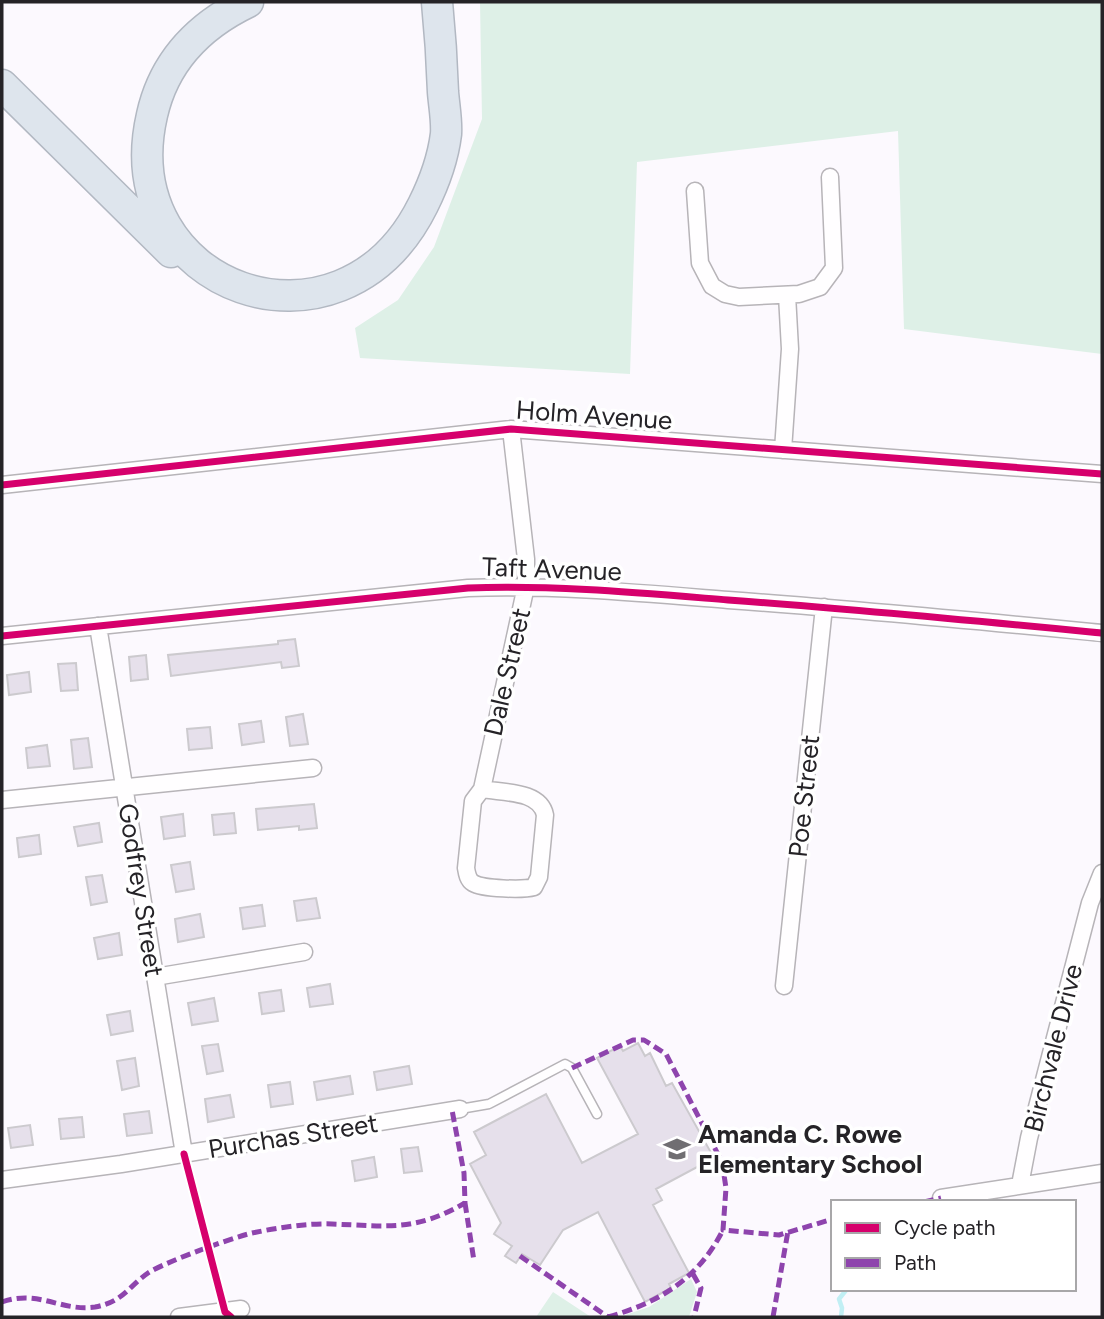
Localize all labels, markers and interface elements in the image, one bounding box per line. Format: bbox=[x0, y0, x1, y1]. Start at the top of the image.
street label: Holm Avenue bbox=[515, 394, 673, 436]
street label: Taft Avenue bbox=[482, 551, 622, 587]
street label: Dale Street bbox=[477, 605, 537, 739]
street label: Poe Street bbox=[782, 733, 826, 859]
street label: Godfrey Street bbox=[111, 801, 171, 979]
street label: Birchvale Drive bbox=[1017, 961, 1089, 1135]
street label: Purchas Street bbox=[206, 1107, 380, 1165]
place label: Amanda C. Rowe Elementary School bbox=[698, 1118, 922, 1180]
school or university icon: Amanda C. Rowe Elementary School bbox=[662, 1134, 692, 1164]
legend bbox=[831, 1200, 1076, 1291]
text: Cycle path bbox=[894, 1215, 995, 1240]
text: Path bbox=[894, 1250, 936, 1275]

